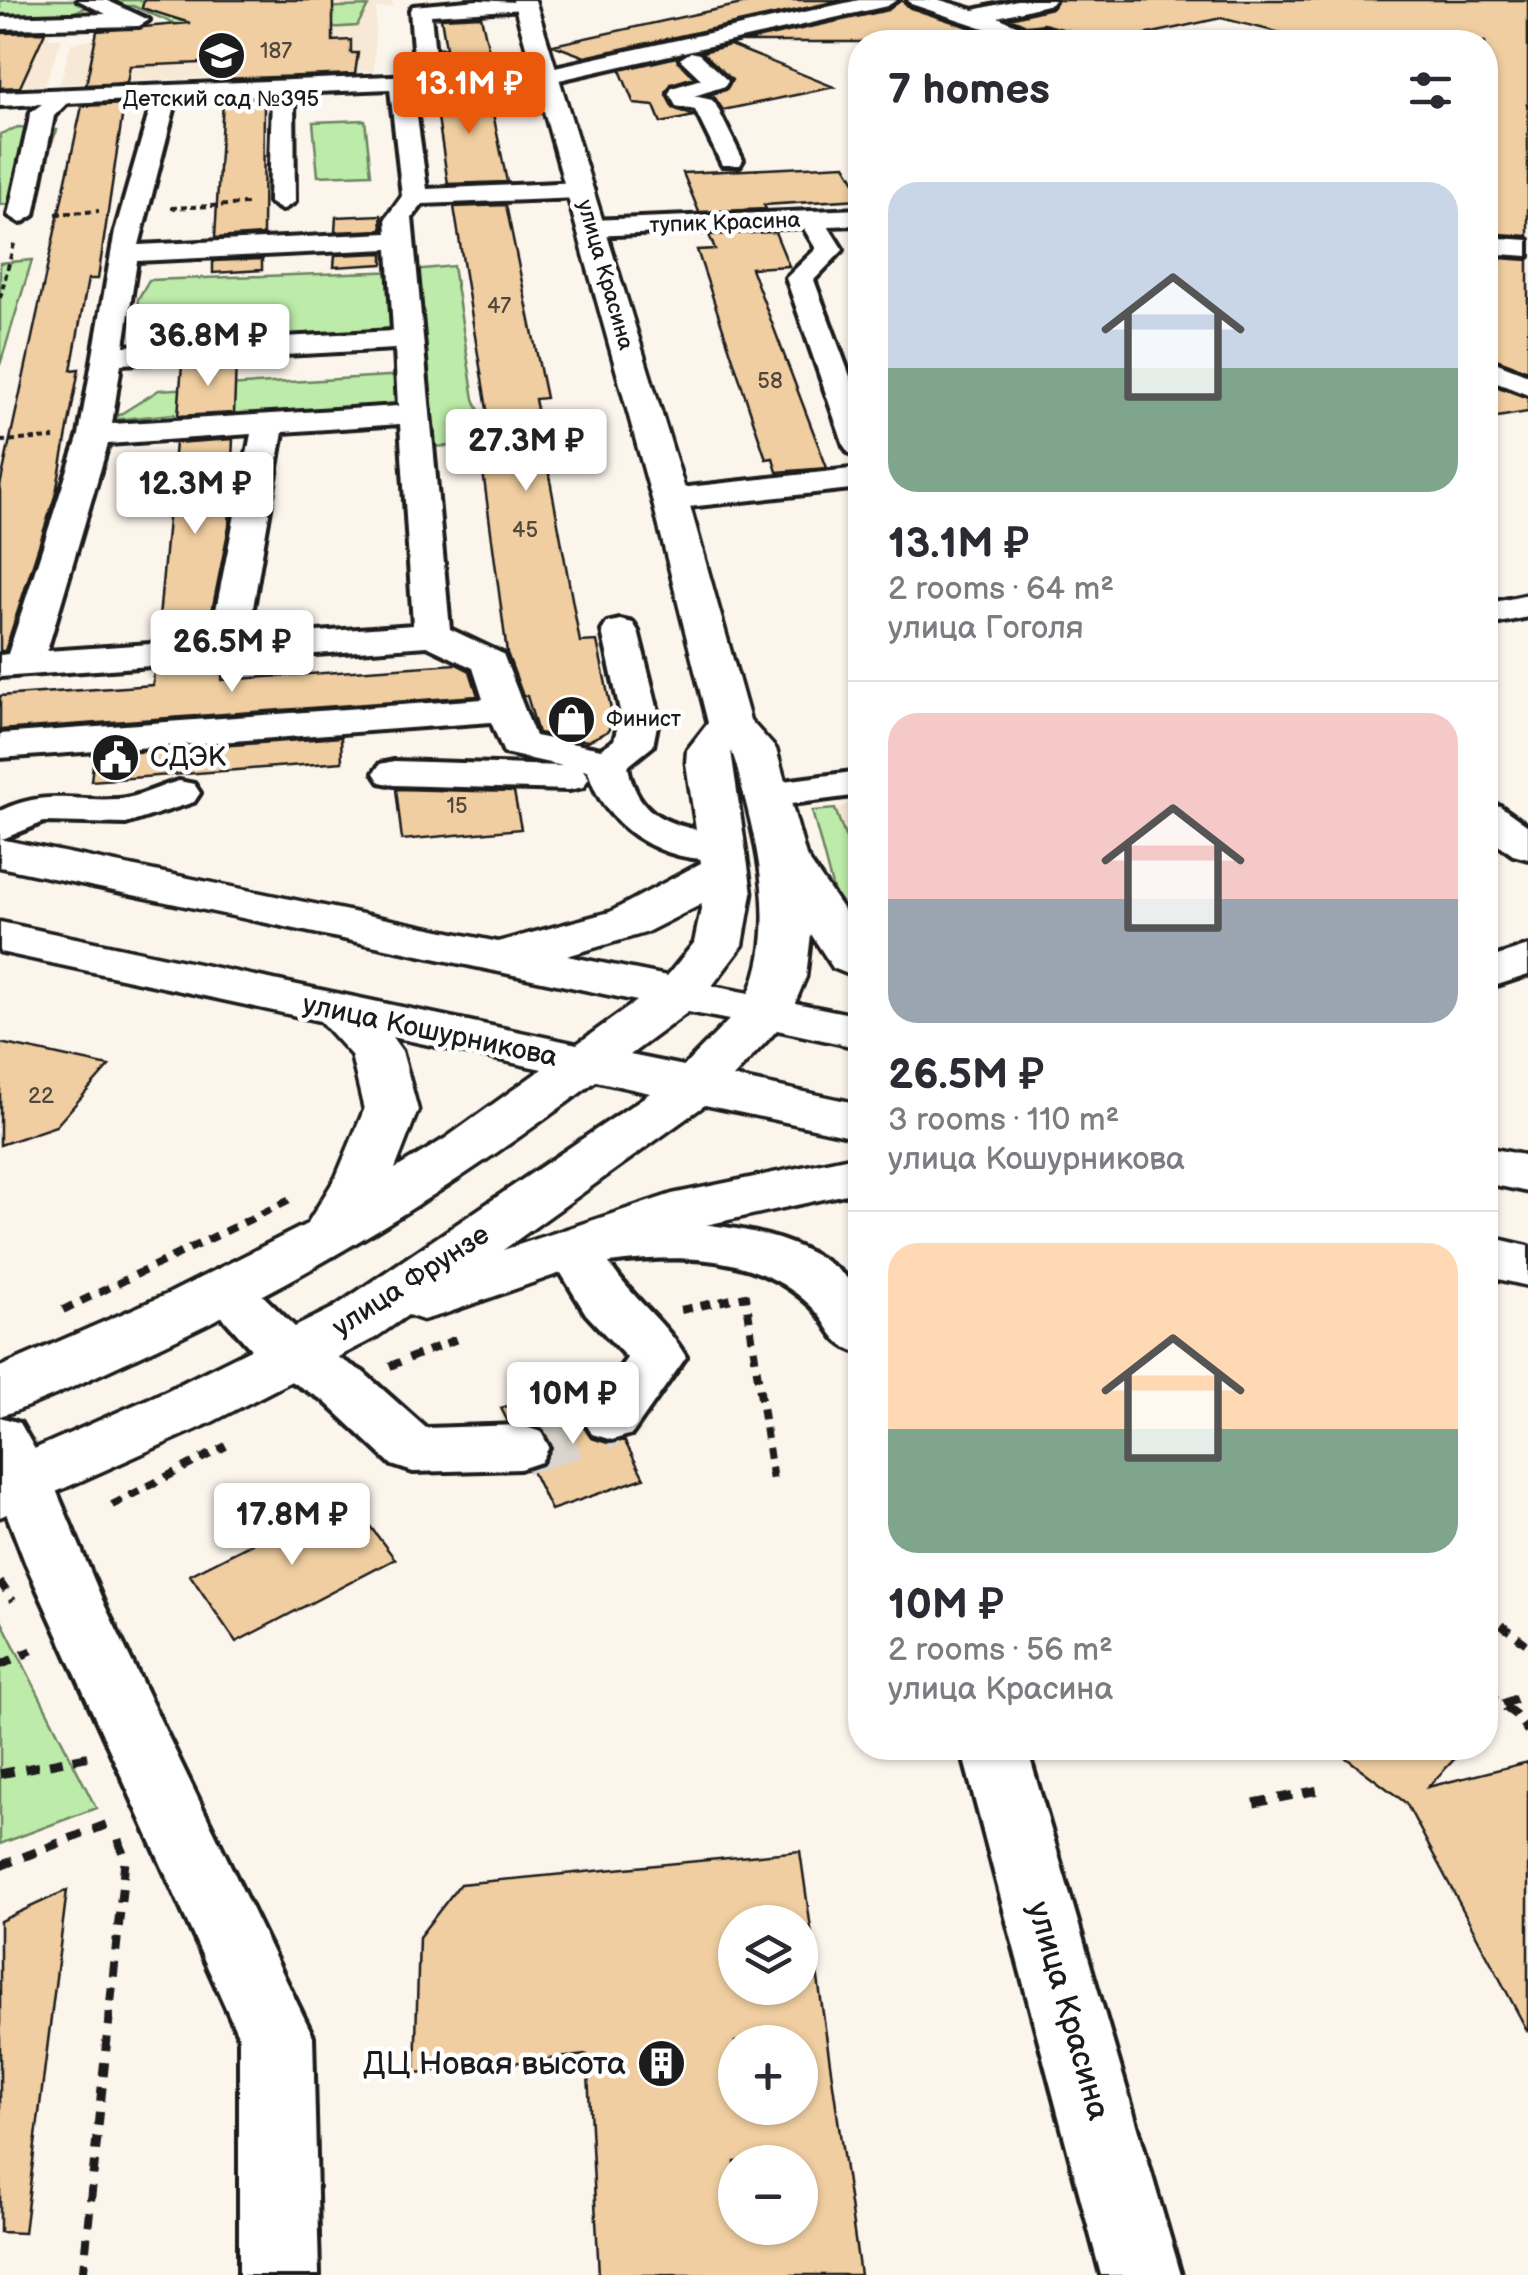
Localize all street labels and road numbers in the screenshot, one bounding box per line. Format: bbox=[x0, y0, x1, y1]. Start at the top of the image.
street label: улица Красина bbox=[571, 197, 639, 353]
street label: тупик Красина bbox=[649, 207, 801, 239]
street label: улица Кошурникова bbox=[300, 988, 561, 1074]
street label: улица Фрунзе bbox=[326, 1218, 496, 1344]
street label: улица Красина bbox=[1018, 1897, 1118, 2125]

